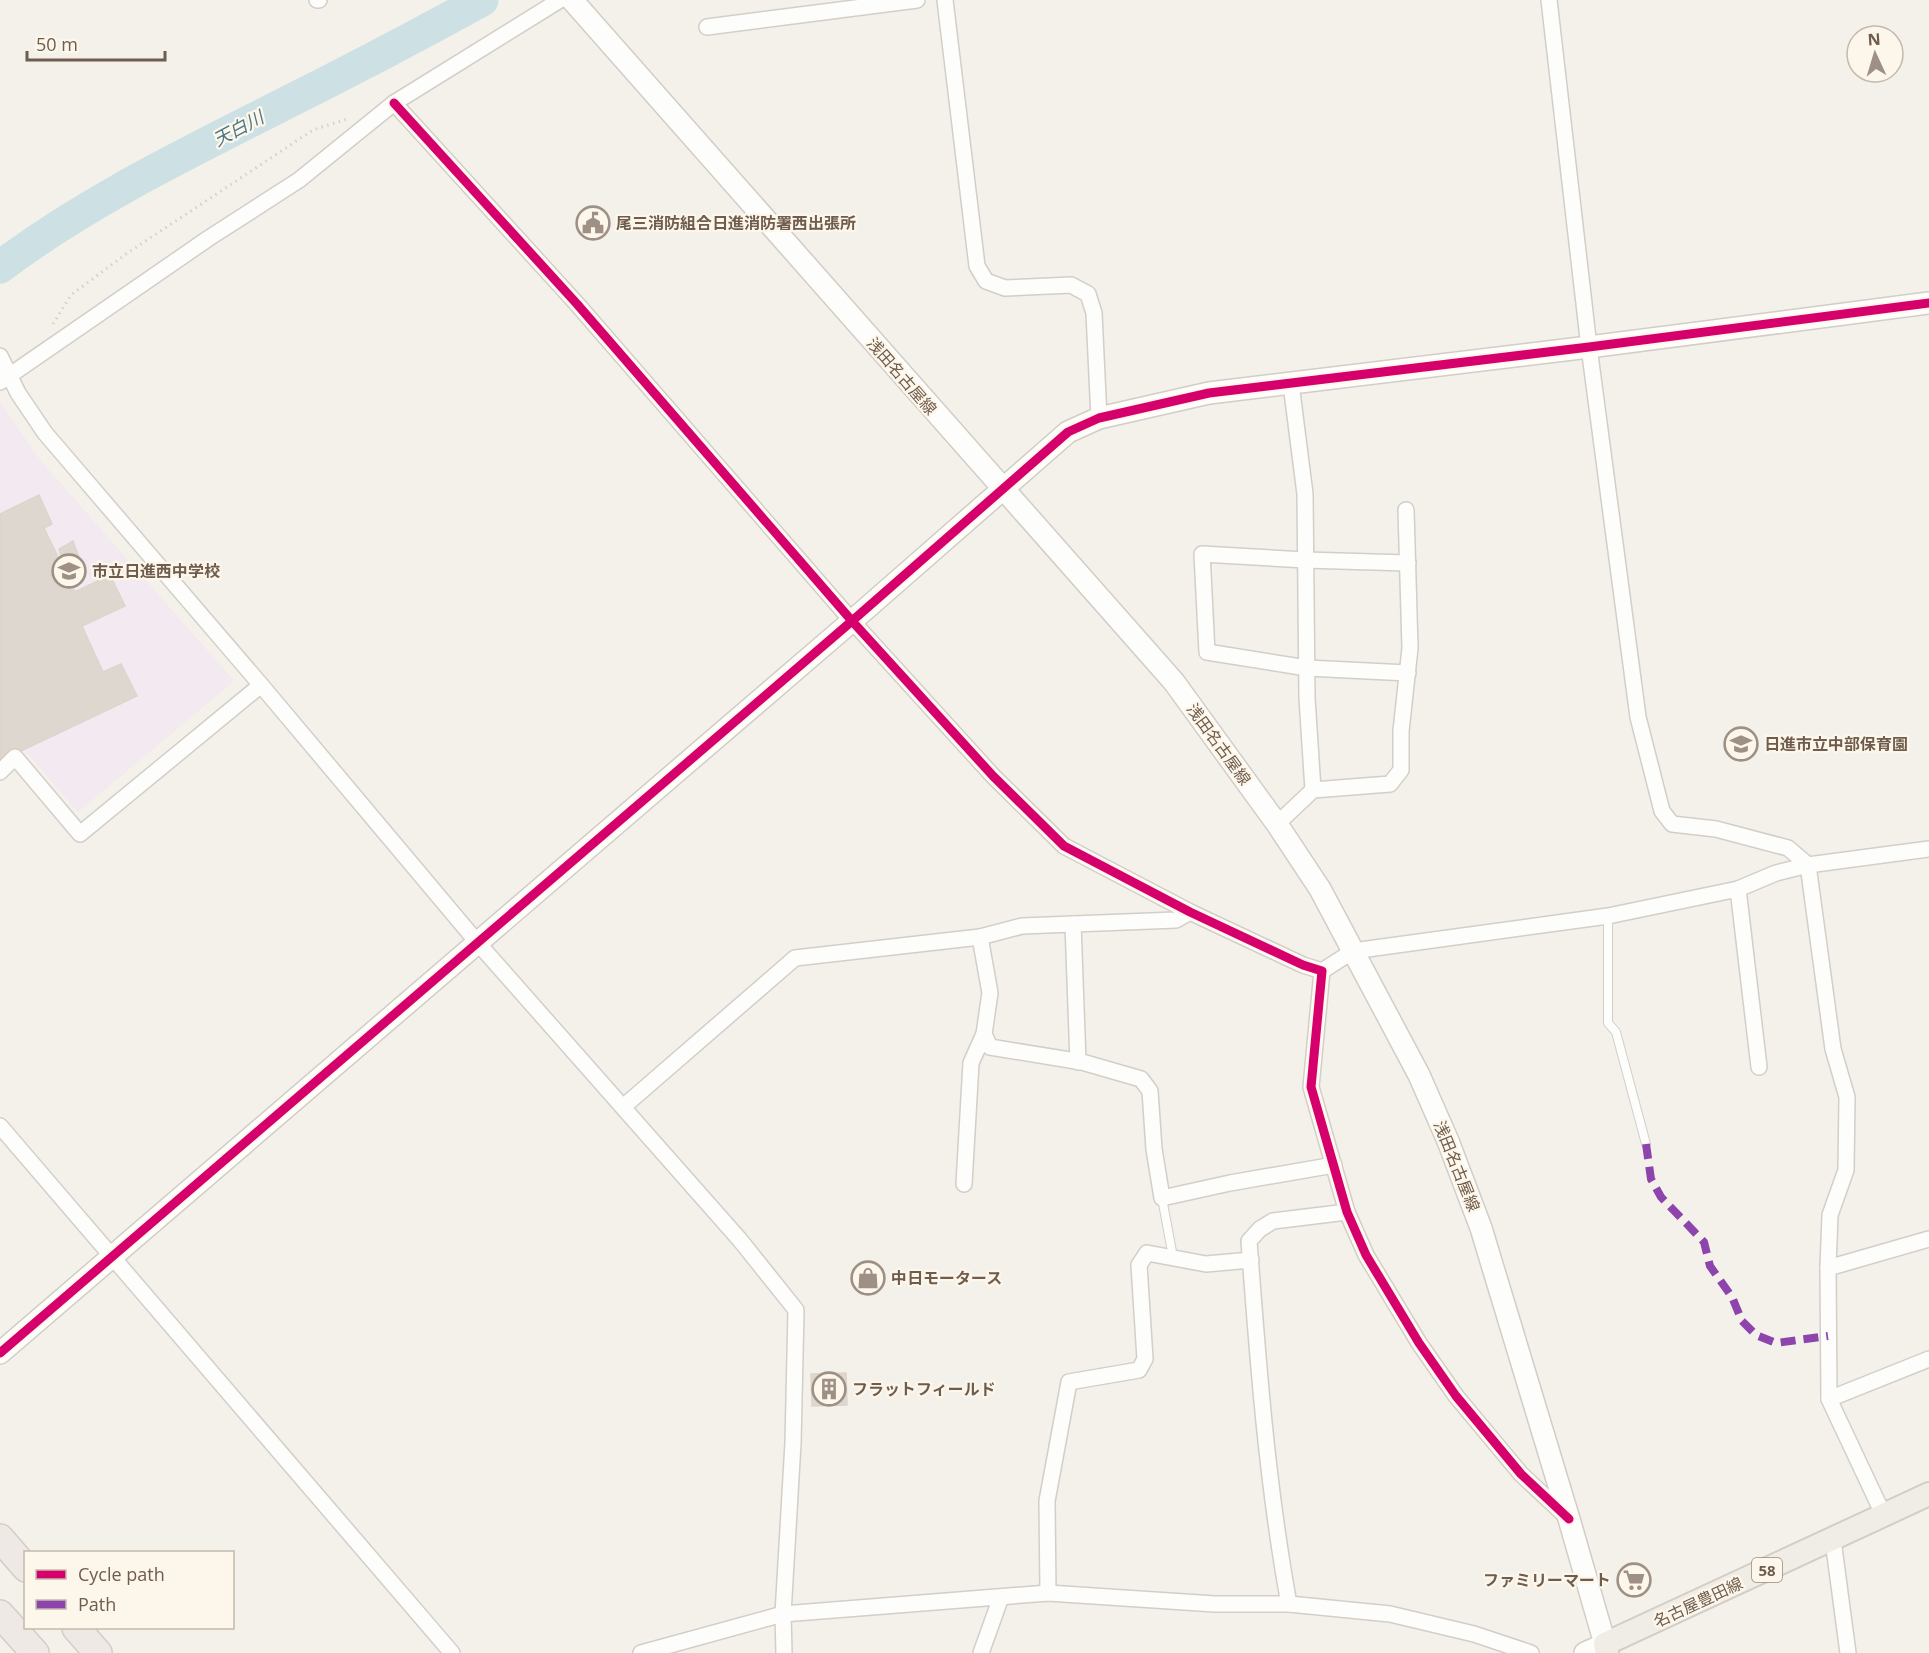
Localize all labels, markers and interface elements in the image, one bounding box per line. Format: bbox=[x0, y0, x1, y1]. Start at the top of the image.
scale bar bbox=[27, 24, 165, 62]
north arrow bbox=[1845, 24, 1905, 84]
text: N bbox=[1867, 28, 1881, 50]
text: 50 m bbox=[36, 32, 78, 56]
water label: 天白川 bbox=[209, 104, 269, 151]
public building icon: 尾三消防組合日進消防署西出張所 bbox=[575, 205, 611, 241]
place label: 尾三消防組合日進消防署西出張所 bbox=[616, 212, 856, 234]
street label: 浅田名古屋線 bbox=[862, 333, 942, 419]
school or university icon: 市立日進西中学校 bbox=[51, 553, 87, 589]
place label: 市立日進西中学校 bbox=[92, 560, 220, 582]
street label: 浅田名古屋線 bbox=[1182, 699, 1256, 789]
school or university icon: 日進市立中部保育園 bbox=[1723, 726, 1759, 762]
place label: 日進市立中部保育園 bbox=[1764, 733, 1908, 755]
street label: 浅田名古屋線 bbox=[1429, 1117, 1485, 1215]
shop icon: 中日モータース bbox=[850, 1260, 886, 1296]
place label: 中日モータース bbox=[891, 1267, 1002, 1289]
building icon: フラットフィールド bbox=[811, 1371, 847, 1407]
place label: フラットフィールド bbox=[852, 1378, 996, 1400]
legend bbox=[24, 1551, 234, 1629]
road number: 58 bbox=[1752, 1558, 1782, 1582]
text: Cycle path bbox=[78, 1562, 165, 1586]
supermarket icon: ファミリーマート bbox=[1616, 1562, 1652, 1598]
place label: ファミリーマート bbox=[1483, 1569, 1611, 1591]
street label: 名古屋豊田線 bbox=[1650, 1572, 1746, 1632]
text: Path bbox=[78, 1592, 116, 1616]

